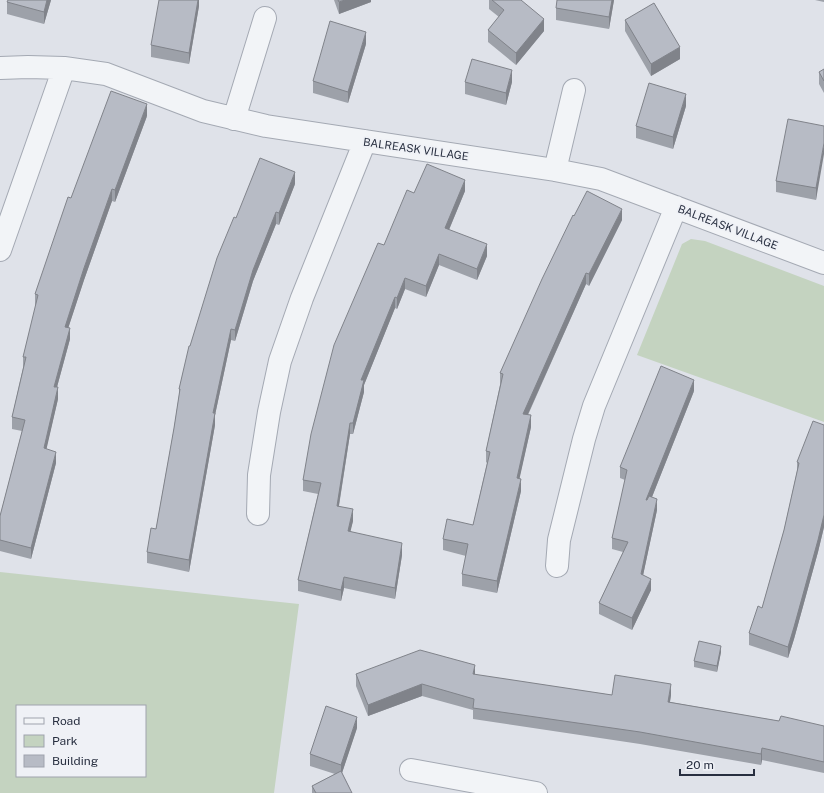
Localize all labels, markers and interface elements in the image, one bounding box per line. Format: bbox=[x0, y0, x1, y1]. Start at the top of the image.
street label: BALREASK VILLAGE bbox=[363, 136, 470, 162]
street label: BALREASK VILLAGE bbox=[676, 202, 780, 252]
legend bbox=[16, 705, 146, 777]
text: Road bbox=[52, 714, 80, 728]
text: Park bbox=[52, 734, 78, 748]
scale bar bbox=[680, 751, 754, 777]
text: Building bbox=[52, 754, 98, 768]
text: 20 m bbox=[686, 758, 714, 772]

